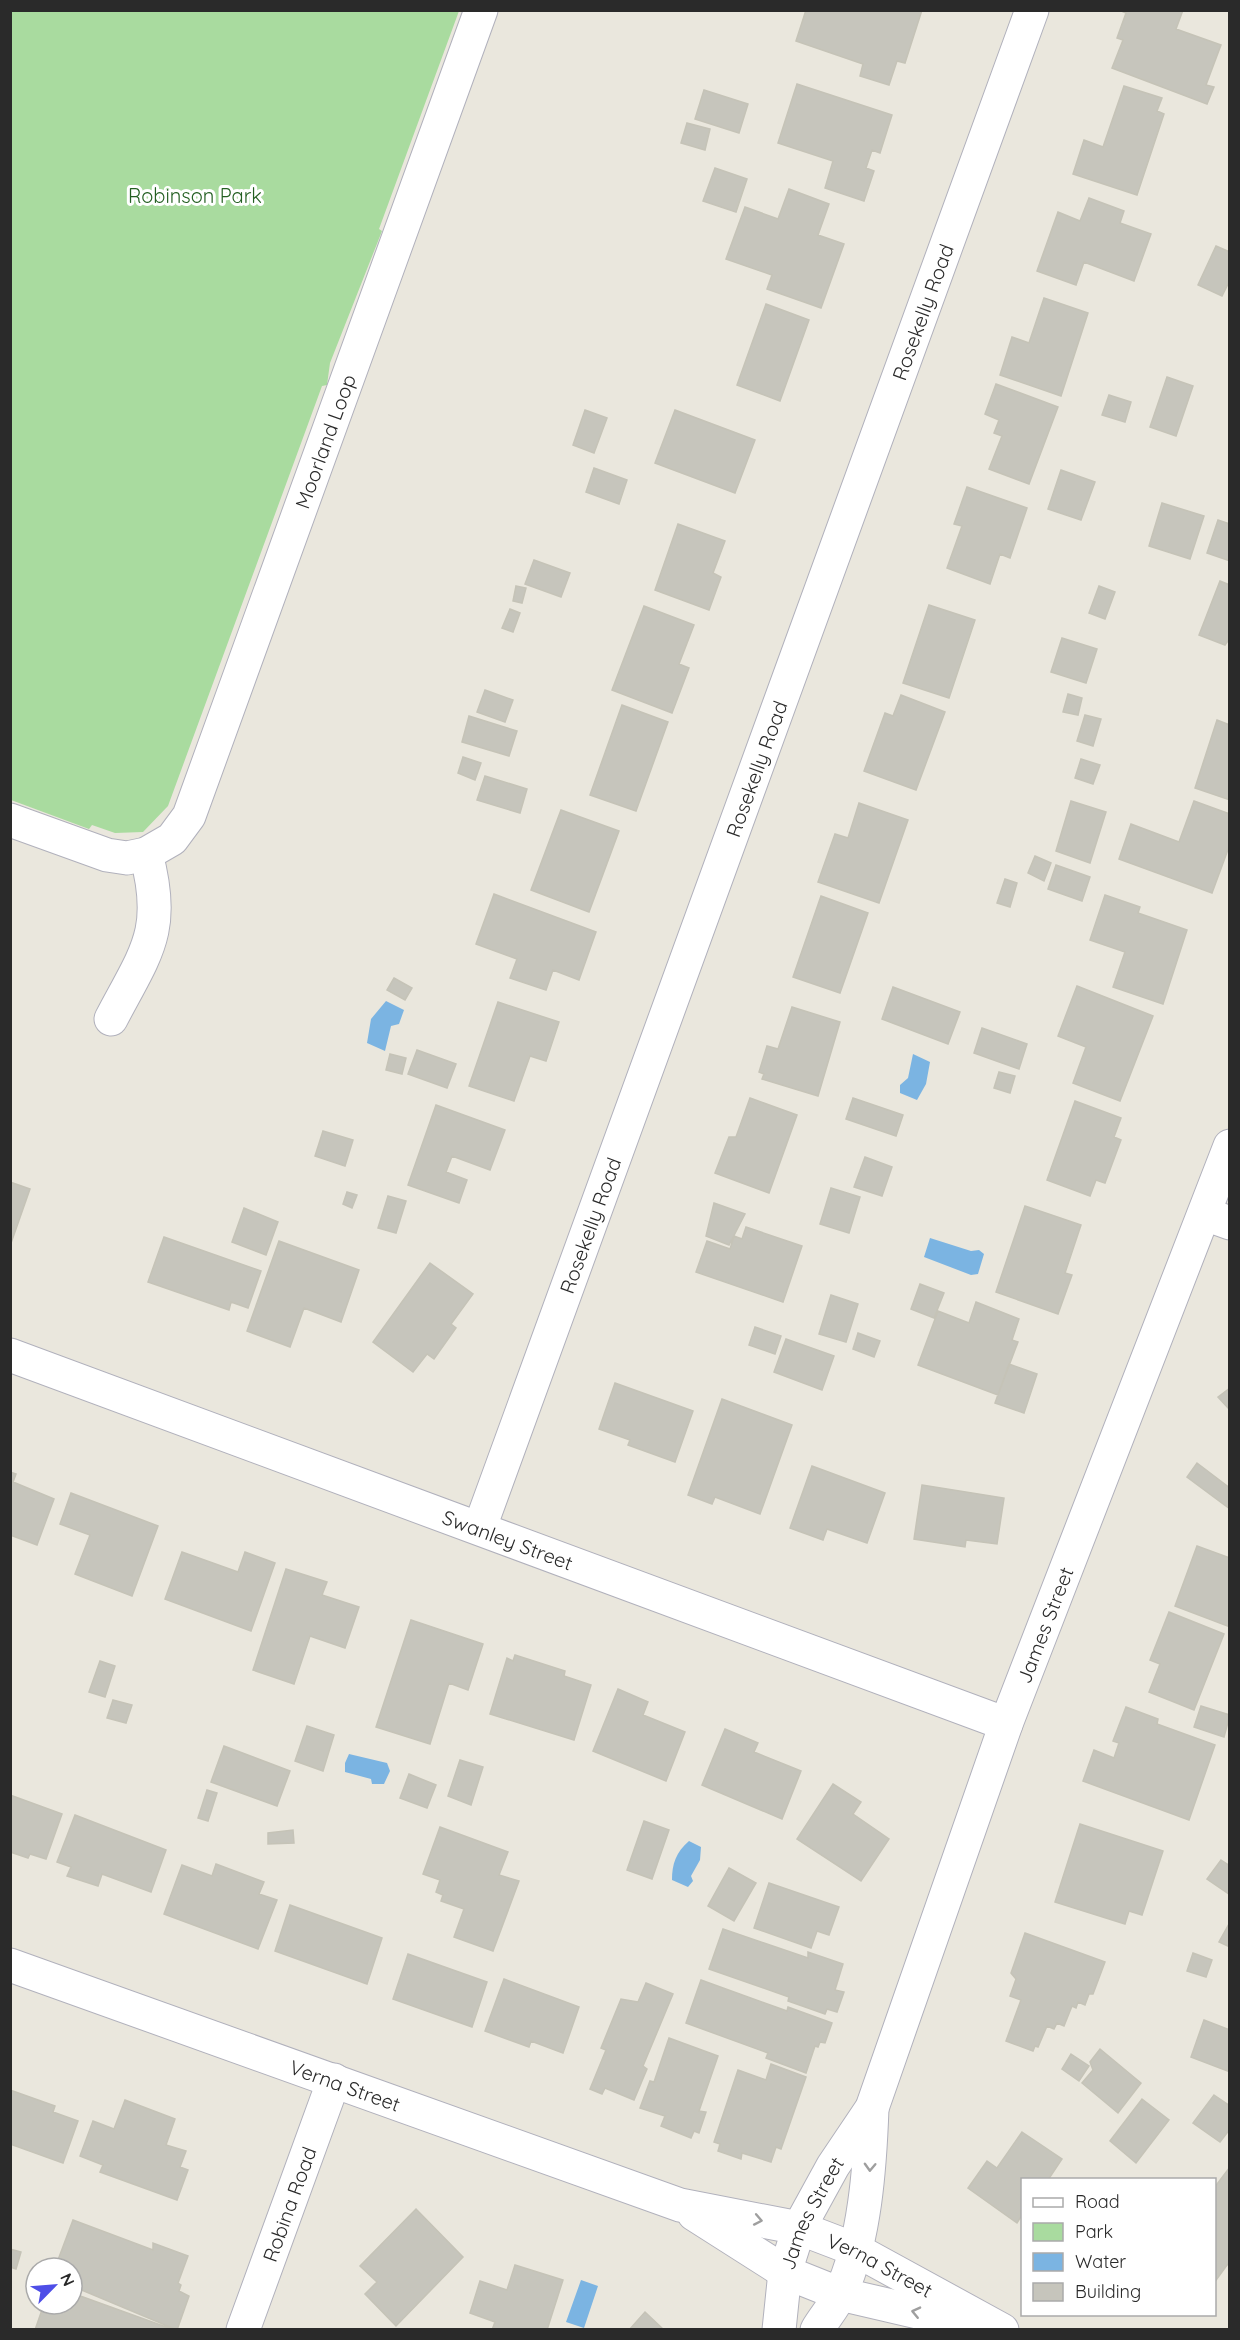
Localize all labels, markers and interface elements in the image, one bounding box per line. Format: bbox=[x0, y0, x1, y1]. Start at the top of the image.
park label: Robinson Park bbox=[128, 183, 262, 208]
street label: Rosekelly Road bbox=[886, 240, 958, 383]
street label: Moorland Loop bbox=[289, 371, 361, 512]
street label: Rosekelly Road bbox=[720, 697, 792, 840]
street label: Rosekelly Road bbox=[554, 1154, 626, 1297]
street label: Swanley Street bbox=[439, 1504, 577, 1575]
street label: James Street bbox=[1011, 1563, 1078, 1687]
street label: Verna Street bbox=[286, 2054, 404, 2116]
street label: Robina Road bbox=[256, 2143, 321, 2265]
street label: James Street bbox=[774, 2151, 849, 2273]
one-way arrow bbox=[863, 2162, 876, 2171]
legend bbox=[1021, 2178, 1216, 2316]
text: Road bbox=[1075, 2190, 1120, 2213]
one-way arrow bbox=[752, 2213, 762, 2226]
text: Park bbox=[1075, 2220, 1113, 2243]
street label: Verna Street bbox=[824, 2227, 937, 2302]
text: Water bbox=[1075, 2250, 1126, 2273]
north arrow bbox=[24, 2256, 84, 2316]
text: N bbox=[56, 2270, 79, 2289]
text: Building bbox=[1075, 2280, 1141, 2303]
one-way arrow bbox=[911, 2306, 921, 2319]

